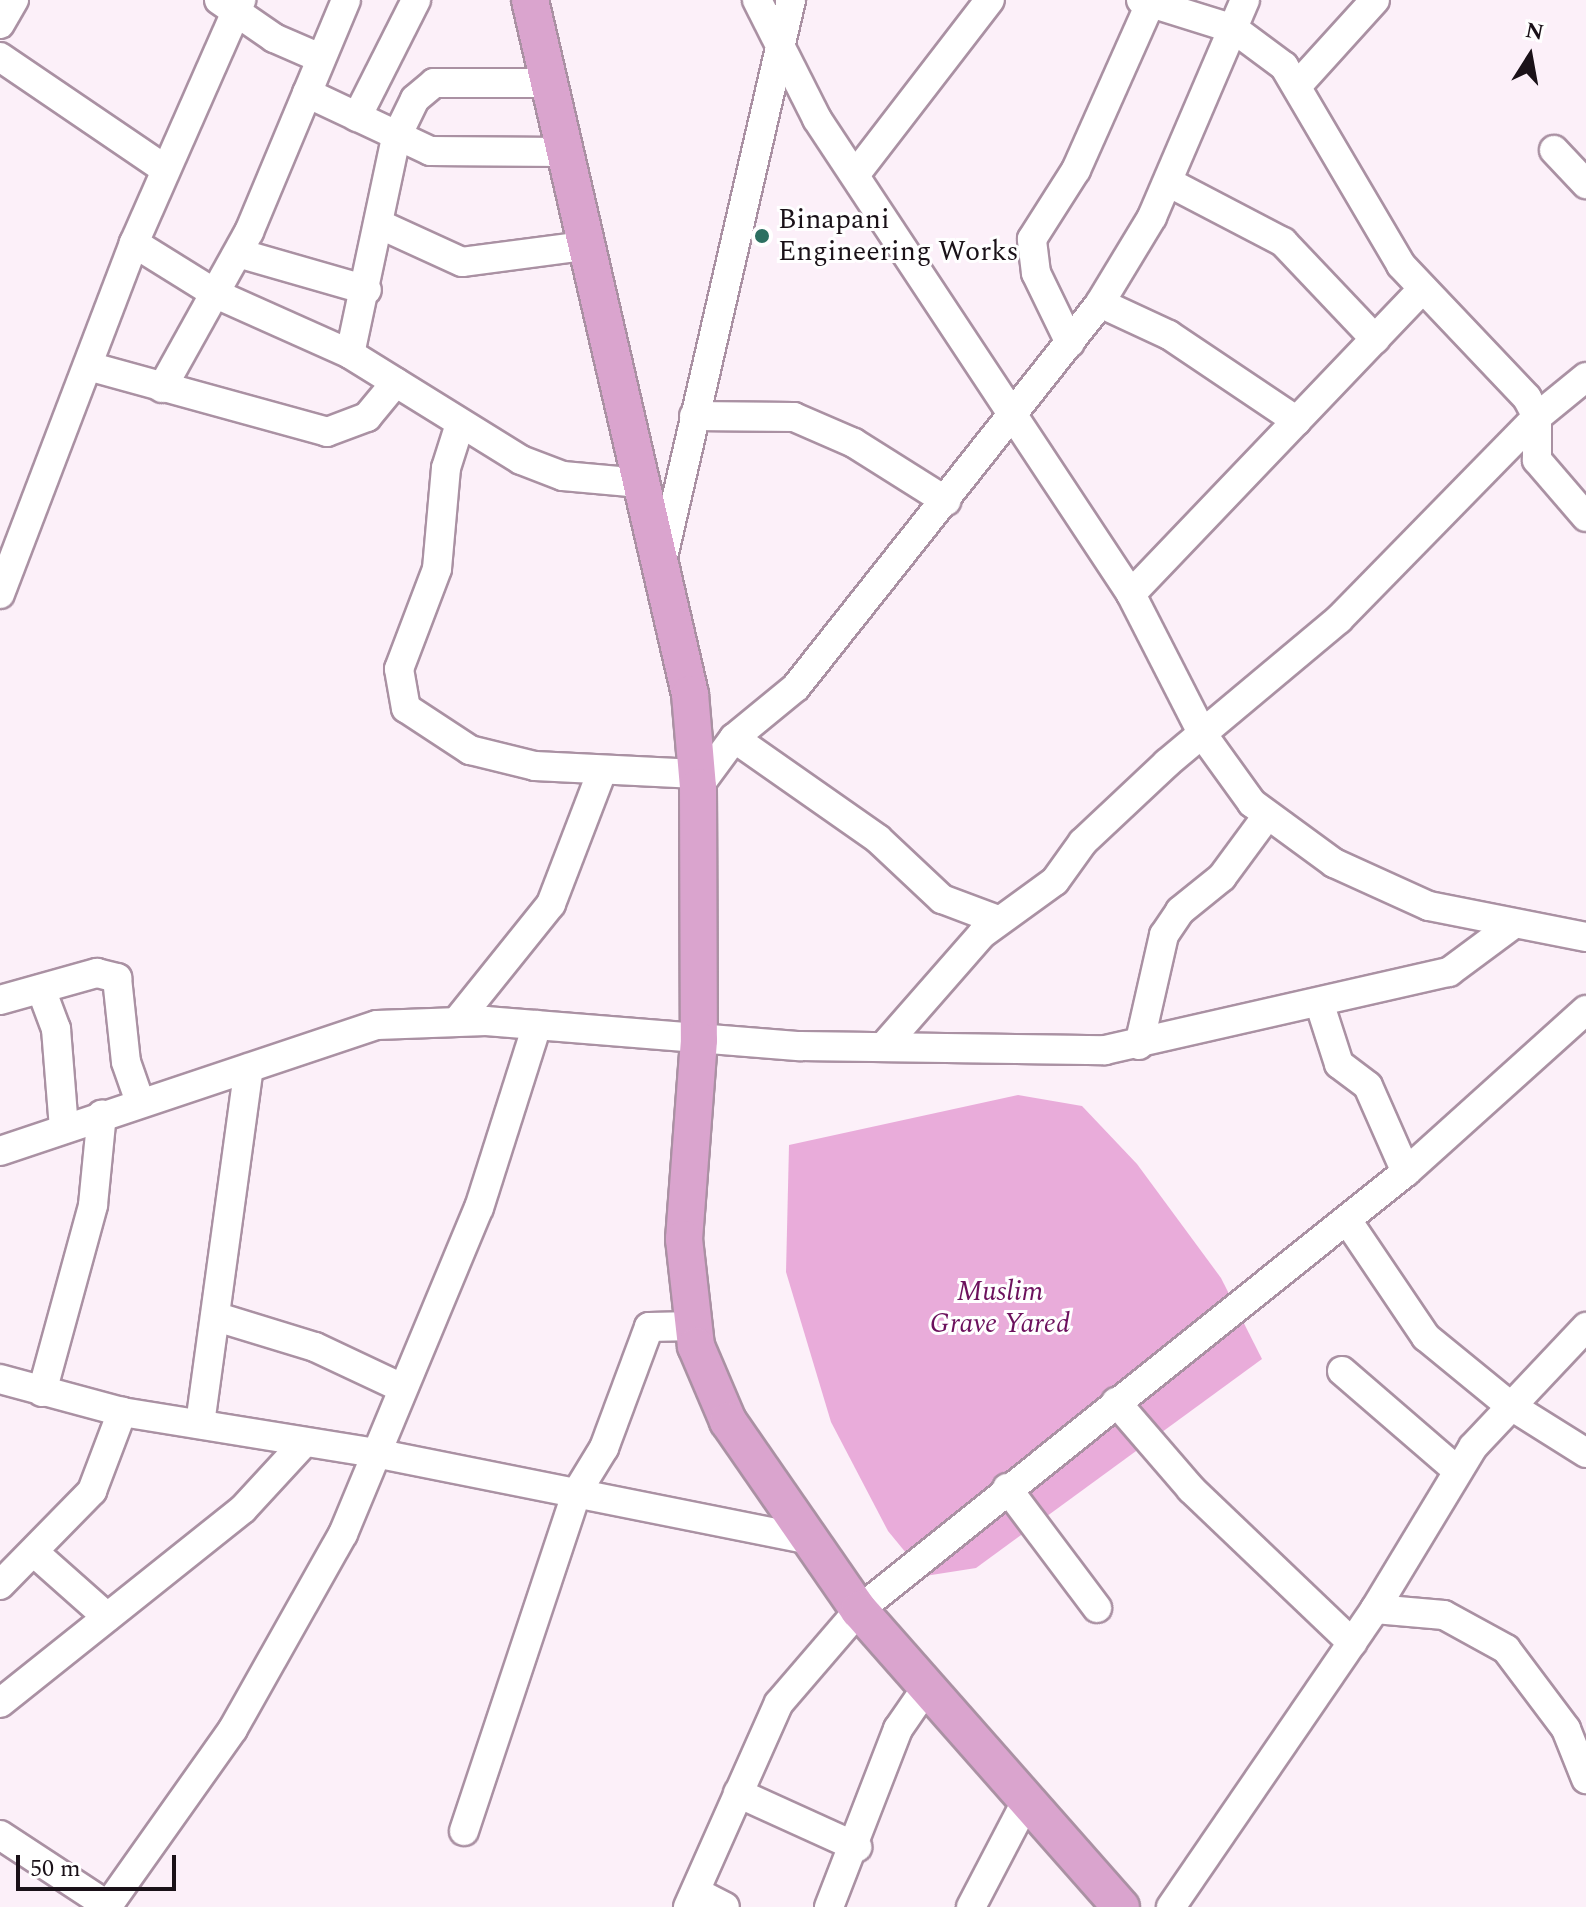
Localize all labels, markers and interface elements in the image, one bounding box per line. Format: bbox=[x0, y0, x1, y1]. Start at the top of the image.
text: N bbox=[1523, 14, 1547, 50]
north arrow bbox=[1490, 16, 1570, 96]
place label: Binapani Engineering Works bbox=[778, 203, 1018, 269]
marker: Binapani Engineering Works bbox=[753, 227, 771, 245]
park label: Muslim Grave Yared bbox=[930, 1275, 1070, 1341]
scale bar bbox=[20, 1839, 180, 1889]
text: 50 m bbox=[30, 1851, 81, 1887]

